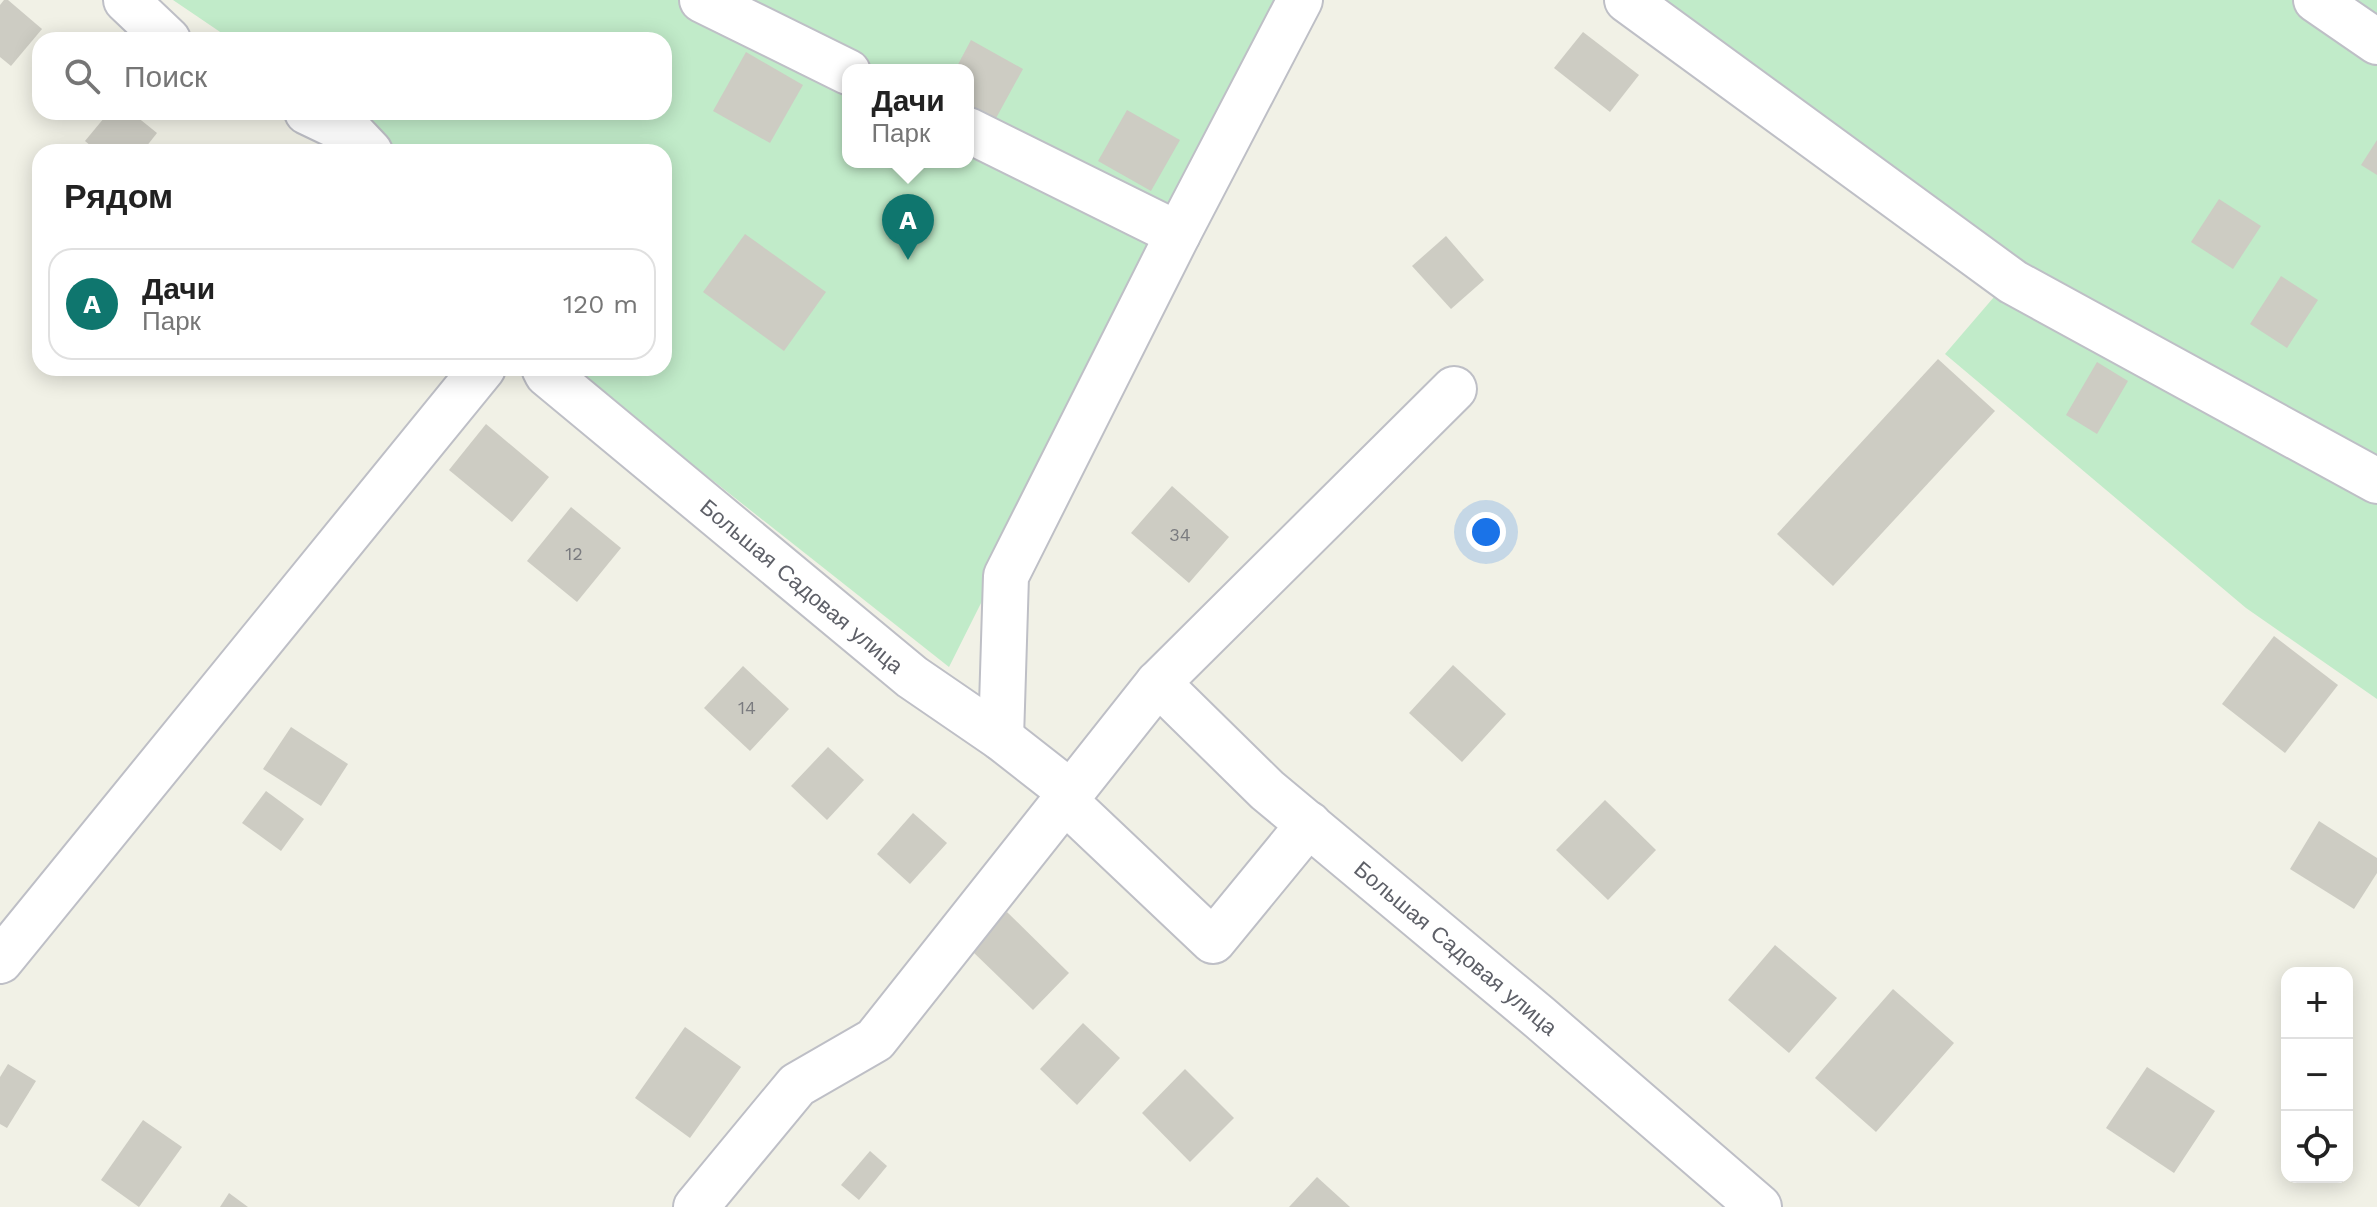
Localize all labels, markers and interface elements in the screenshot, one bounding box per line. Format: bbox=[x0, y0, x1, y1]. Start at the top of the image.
search box bbox=[32, 32, 672, 120]
icon: search bbox=[60, 54, 104, 98]
text: Поиск bbox=[124, 59, 207, 94]
popup bbox=[842, 64, 974, 168]
text: Дачи bbox=[871, 83, 945, 118]
text: Парк bbox=[871, 118, 930, 148]
text: Рядом bbox=[64, 176, 173, 216]
pin: A bbox=[882, 194, 934, 260]
text: Дачи bbox=[142, 271, 215, 306]
text: A bbox=[83, 289, 101, 319]
text: 120 m bbox=[563, 289, 638, 319]
text: Парк bbox=[142, 306, 201, 336]
street label: Большая Садовая улица bbox=[695, 494, 909, 679]
your location bbox=[1466, 512, 1506, 552]
house number: 34 bbox=[1169, 524, 1191, 545]
house number: 12 bbox=[565, 543, 583, 564]
house number: 14 bbox=[738, 697, 756, 718]
street label: Большая Садовая улица bbox=[1349, 856, 1563, 1041]
map controls bbox=[2281, 967, 2353, 1183]
button: + bbox=[2281, 967, 2353, 1039]
button: − bbox=[2281, 1039, 2353, 1111]
button: locate bbox=[2281, 1111, 2353, 1183]

